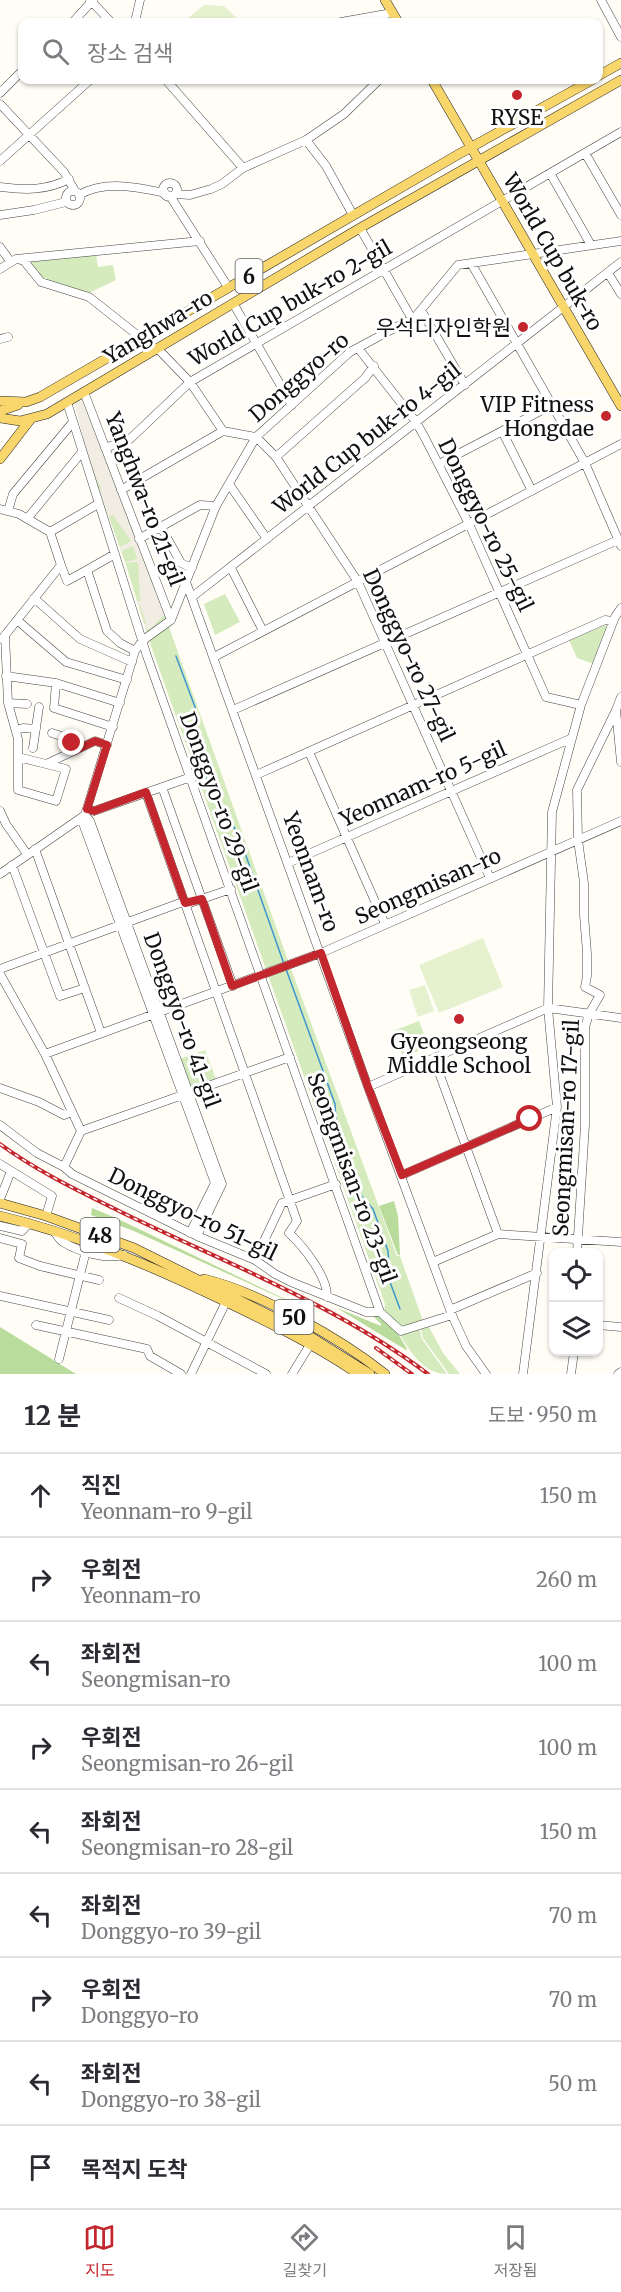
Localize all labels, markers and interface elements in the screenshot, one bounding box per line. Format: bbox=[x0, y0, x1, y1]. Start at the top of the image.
search box bbox=[18, 18, 603, 84]
icon: search bbox=[39, 35, 72, 68]
text: 장소 검색 bbox=[87, 39, 173, 67]
marker: RYSE bbox=[510, 88, 524, 102]
place label: RYSE bbox=[491, 104, 544, 131]
street label: World Cup buk-ro bbox=[497, 168, 609, 335]
street label: World Cup buk-ro 2-gil bbox=[183, 234, 397, 373]
road number: 6 bbox=[236, 259, 262, 293]
street label: Yanghwa-ro bbox=[98, 284, 217, 371]
place label: 우석디자인학원 bbox=[376, 314, 511, 341]
marker: 우석디자인학원 bbox=[516, 320, 530, 334]
street label: Donggyo-ro bbox=[244, 326, 354, 428]
street label: World Cup buk-ro 4-gil bbox=[267, 356, 467, 520]
place label: VIP Fitness Hongdae bbox=[479, 391, 594, 442]
street label: Yanghwa-ro 21-gil bbox=[99, 407, 191, 590]
marker: VIP Fitness Hongdae bbox=[599, 409, 613, 423]
street label: Donggyo-ro 25-gil bbox=[432, 434, 540, 616]
street label: Donggyo-ro 27-gil bbox=[357, 564, 461, 746]
street label: Donggyo-ro 29-gil bbox=[174, 708, 264, 896]
route end bbox=[58, 729, 84, 755]
street label: Yeonnam-ro 5-gil bbox=[335, 735, 511, 833]
street label: Yeonnam-ro bbox=[276, 807, 345, 936]
street label: Seongmisan-ro bbox=[351, 842, 505, 930]
street label: Donggyo-ro 41-gil bbox=[138, 929, 226, 1112]
marker: Gyeongseong Middle School bbox=[452, 1012, 466, 1026]
street label: Seongmisan-ro 17-gil bbox=[547, 1018, 585, 1237]
place label: Gyeongseong Middle School bbox=[387, 1028, 531, 1079]
street label: Seongmisan-ro 23-gil bbox=[301, 1069, 403, 1287]
route start bbox=[516, 1105, 542, 1131]
street label: Donggyo-ro 51-gil bbox=[104, 1161, 282, 1267]
road number: 48 bbox=[80, 1218, 120, 1252]
map controls bbox=[549, 1248, 603, 1356]
button: locate bbox=[549, 1248, 603, 1302]
road number: 50 bbox=[274, 1300, 314, 1334]
button: layers bbox=[549, 1302, 603, 1356]
text: 12 분 bbox=[24, 1399, 81, 1432]
text: 도보 · 950 m bbox=[488, 1402, 597, 1427]
text: 직진 bbox=[81, 1471, 121, 1499]
icon: ahead bbox=[24, 1479, 57, 1512]
text: 150 m bbox=[540, 1483, 597, 1508]
text: Yeonnam-ro 9-gil bbox=[81, 1499, 252, 1524]
text: 우회전 bbox=[81, 1555, 142, 1583]
icon: right bbox=[24, 1563, 57, 1596]
text: 260 m bbox=[536, 1567, 597, 1592]
text: Yeonnam-ro bbox=[81, 1583, 201, 1608]
text: 좌회전 bbox=[81, 1639, 142, 1667]
icon: left bbox=[24, 1647, 57, 1680]
text: 100 m bbox=[538, 1651, 597, 1676]
text: Seongmisan-ro bbox=[81, 1667, 230, 1692]
text: 우회전 bbox=[81, 1723, 142, 1751]
icon: right bbox=[24, 1731, 57, 1764]
text: 100 m bbox=[538, 1735, 597, 1760]
text: Seongmisan-ro 26-gil bbox=[81, 1751, 294, 1776]
text: 좌회전 bbox=[81, 1807, 142, 1835]
icon: left bbox=[24, 1815, 57, 1848]
text: 150 m bbox=[540, 1819, 597, 1844]
text: Seongmisan-ro 28-gil bbox=[81, 1835, 293, 1860]
text: 좌회전 bbox=[81, 1891, 142, 1919]
icon: left bbox=[24, 1899, 57, 1932]
text: 70 m bbox=[549, 1903, 597, 1928]
text: Donggyo-ro 39-gil bbox=[81, 1919, 261, 1944]
text: 우회전 bbox=[81, 1975, 142, 2003]
icon: right bbox=[24, 1983, 57, 2016]
text: 70 m bbox=[549, 1987, 597, 2012]
text: Donggyo-ro bbox=[81, 2003, 199, 2028]
text: 좌회전 bbox=[81, 2059, 142, 2087]
icon: left bbox=[24, 2067, 57, 2100]
text: 50 m bbox=[548, 2071, 597, 2096]
text: Donggyo-ro 38-gil bbox=[81, 2087, 261, 2112]
icon: arrive bbox=[24, 2151, 57, 2184]
text: 목적지 도착 bbox=[81, 2155, 187, 2183]
tab: 지도 bbox=[83, 2221, 116, 2281]
tab: 길찾기 bbox=[283, 2221, 327, 2281]
tab: 저장됨 bbox=[494, 2221, 538, 2281]

